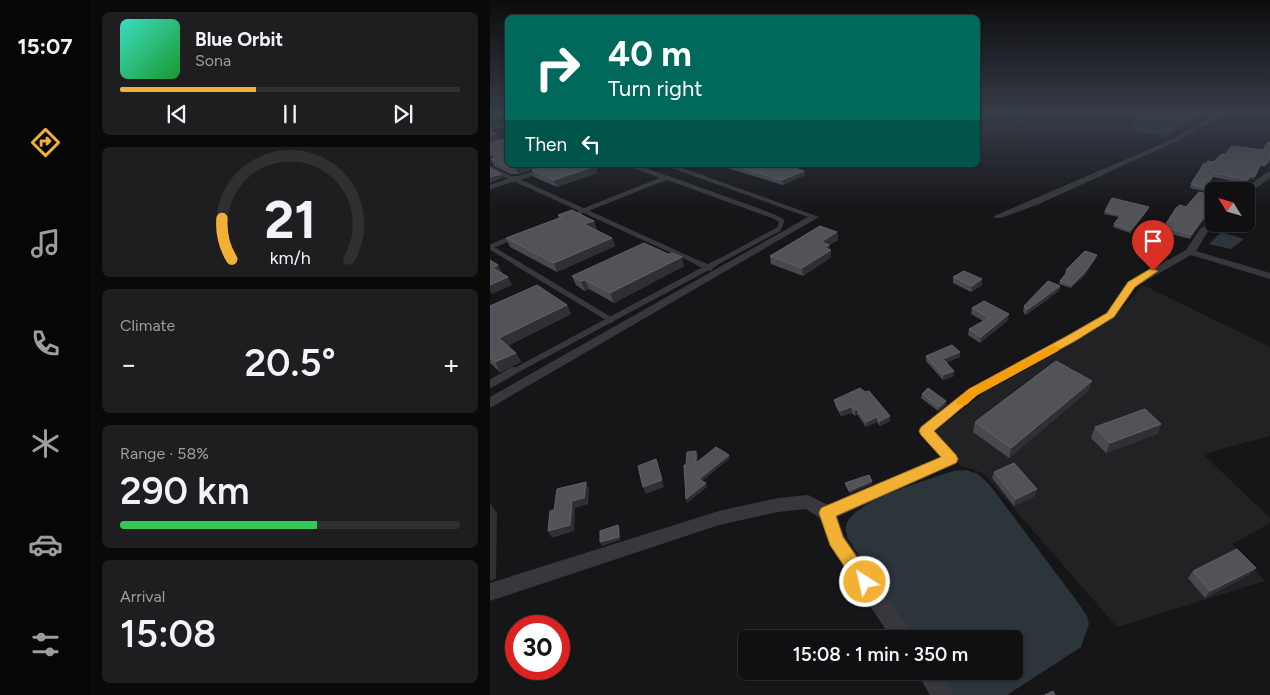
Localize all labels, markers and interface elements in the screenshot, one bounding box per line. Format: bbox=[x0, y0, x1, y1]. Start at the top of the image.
text: Blue Orbit bbox=[195, 28, 283, 51]
text: 15:07 bbox=[17, 33, 73, 60]
text: 40 m bbox=[608, 33, 692, 75]
icon: right bbox=[525, 35, 590, 100]
text: Sona bbox=[195, 51, 231, 70]
text: Turn right bbox=[608, 75, 703, 102]
icon: previous bbox=[163, 100, 191, 128]
icon: pause bbox=[276, 100, 304, 128]
icon: next bbox=[389, 100, 417, 128]
icon: directions bbox=[28, 125, 63, 160]
icon: left bbox=[577, 130, 605, 158]
text: Then bbox=[525, 133, 567, 156]
north arrow bbox=[1205, 182, 1255, 232]
map controls bbox=[1205, 182, 1255, 232]
text: 21 bbox=[264, 189, 316, 251]
pin bbox=[1132, 220, 1174, 271]
icon: music bbox=[28, 226, 63, 261]
icon: arrive bbox=[1139, 227, 1167, 255]
text: km/h bbox=[270, 247, 310, 268]
text: Climate bbox=[120, 316, 175, 335]
icon: phone bbox=[28, 326, 63, 361]
text: 20.5° bbox=[244, 340, 336, 386]
text: − bbox=[120, 347, 137, 381]
text: + bbox=[443, 347, 460, 381]
icon: climate bbox=[28, 426, 63, 461]
text: Range · 58% bbox=[120, 444, 209, 463]
text: 290 km bbox=[120, 468, 250, 514]
icon: car bbox=[28, 527, 63, 562]
position arrow bbox=[838, 555, 890, 607]
text: Arrival bbox=[120, 587, 165, 606]
text: 15:08 bbox=[120, 611, 216, 657]
speed limit sign: 30 bbox=[505, 615, 570, 680]
icon: filters bbox=[28, 627, 63, 662]
text: 15:08 · 1 min · 350 m bbox=[793, 643, 968, 666]

